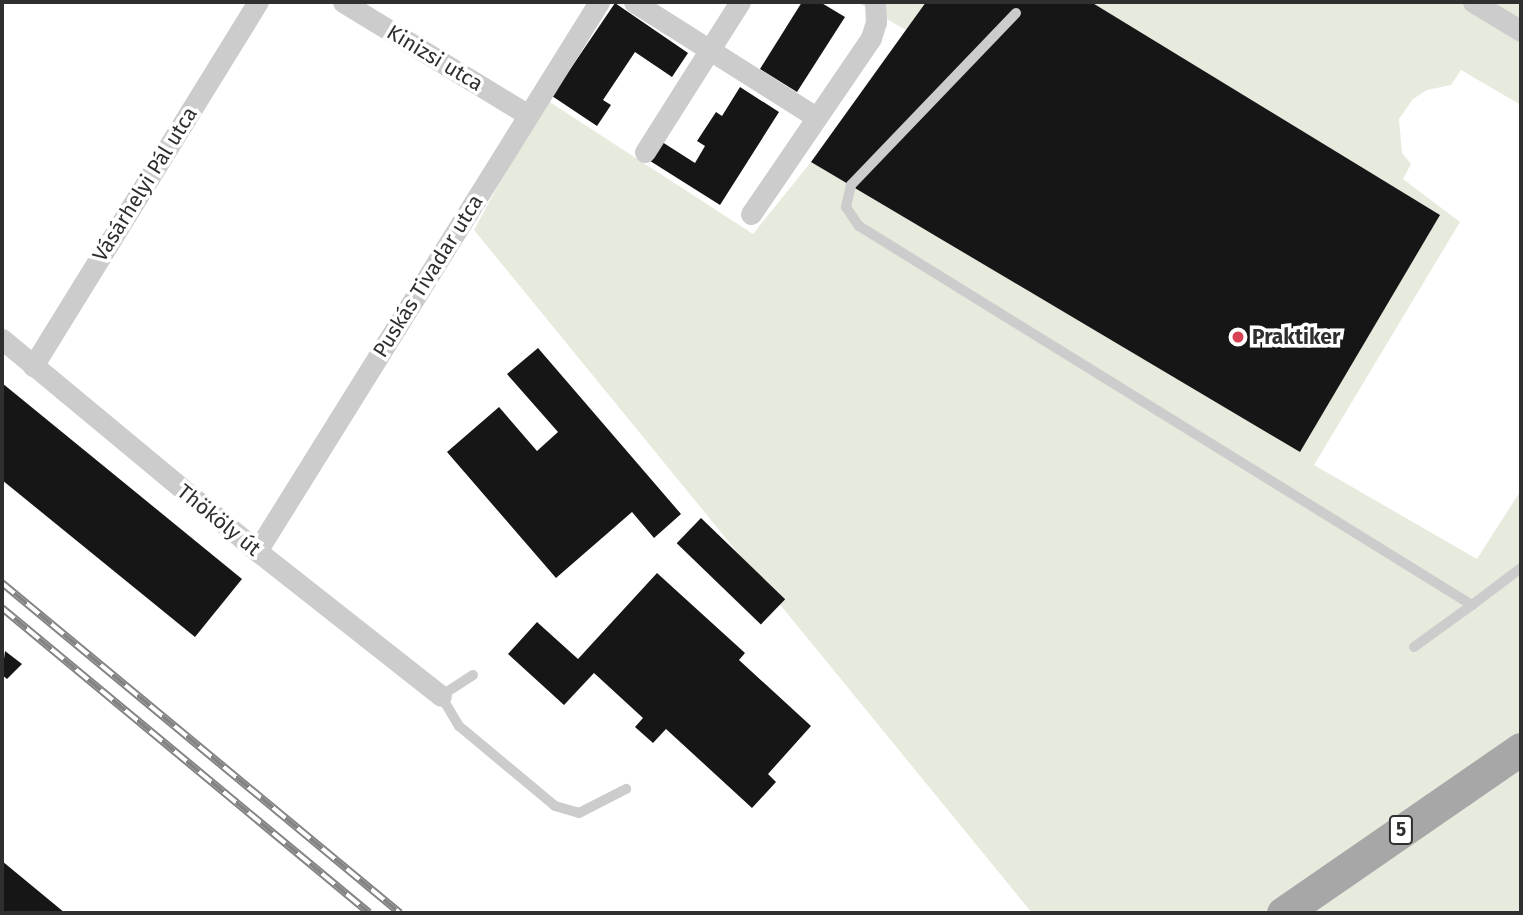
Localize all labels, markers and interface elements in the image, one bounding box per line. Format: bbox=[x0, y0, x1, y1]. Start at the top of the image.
street label: Kinizsi utca bbox=[382, 19, 488, 97]
street label: Vásárhelyi Pál utca bbox=[87, 102, 203, 266]
street label: Puskás Tivadar utca bbox=[368, 190, 488, 362]
place label: Praktiker bbox=[1252, 324, 1340, 350]
marker: Praktiker bbox=[1230, 329, 1246, 345]
street label: Thököly út bbox=[172, 479, 266, 561]
road number: 5 bbox=[1389, 814, 1413, 846]

